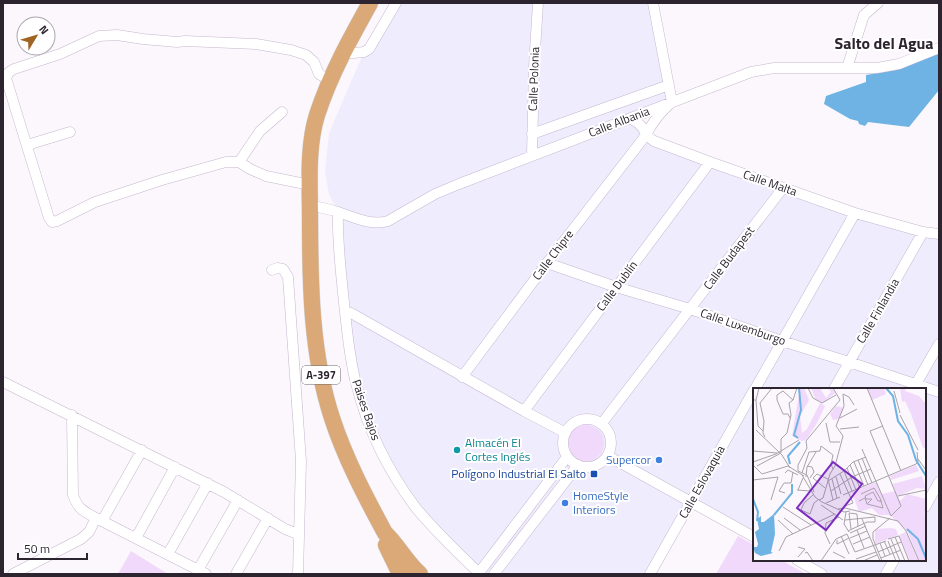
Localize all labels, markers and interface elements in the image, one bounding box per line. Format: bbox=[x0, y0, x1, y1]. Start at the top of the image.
north arrow bbox=[16, 16, 56, 56]
text: N bbox=[35, 22, 53, 38]
district label: Salto del Agua bbox=[835, 31, 933, 55]
street label: Calle Polonia bbox=[523, 46, 544, 111]
street label: Calle Albania bbox=[585, 101, 652, 142]
street label: Calle Malta bbox=[741, 164, 800, 201]
street label: Calle Budapest bbox=[698, 221, 759, 293]
street label: Calle Chipre bbox=[527, 225, 578, 284]
street label: Calle Dublín bbox=[591, 256, 642, 315]
street label: Calle Finlandia bbox=[851, 275, 904, 347]
street label: Calle Luxemburgo bbox=[698, 303, 789, 350]
road number: A-397 bbox=[302, 366, 340, 384]
street label: Paises Bajos bbox=[347, 377, 386, 443]
inset map bbox=[753, 388, 926, 561]
place label: Almacén El Cortes Inglés bbox=[465, 433, 531, 466]
street label: Calle Eslovaquia bbox=[674, 442, 730, 522]
marker: Almacén El Cortes Inglés bbox=[452, 445, 462, 455]
place label: Supercor bbox=[606, 450, 651, 469]
marker: Supercor bbox=[654, 455, 664, 465]
place label: Polígono Industrial El Salto bbox=[451, 464, 586, 483]
marker: Polígono Industrial El Salto bbox=[589, 469, 599, 479]
place label: HomeStyle Interiors bbox=[573, 486, 629, 519]
marker: HomeStyle Interiors bbox=[560, 498, 570, 508]
scale bar bbox=[18, 535, 87, 561]
text: 50 m bbox=[24, 539, 50, 558]

